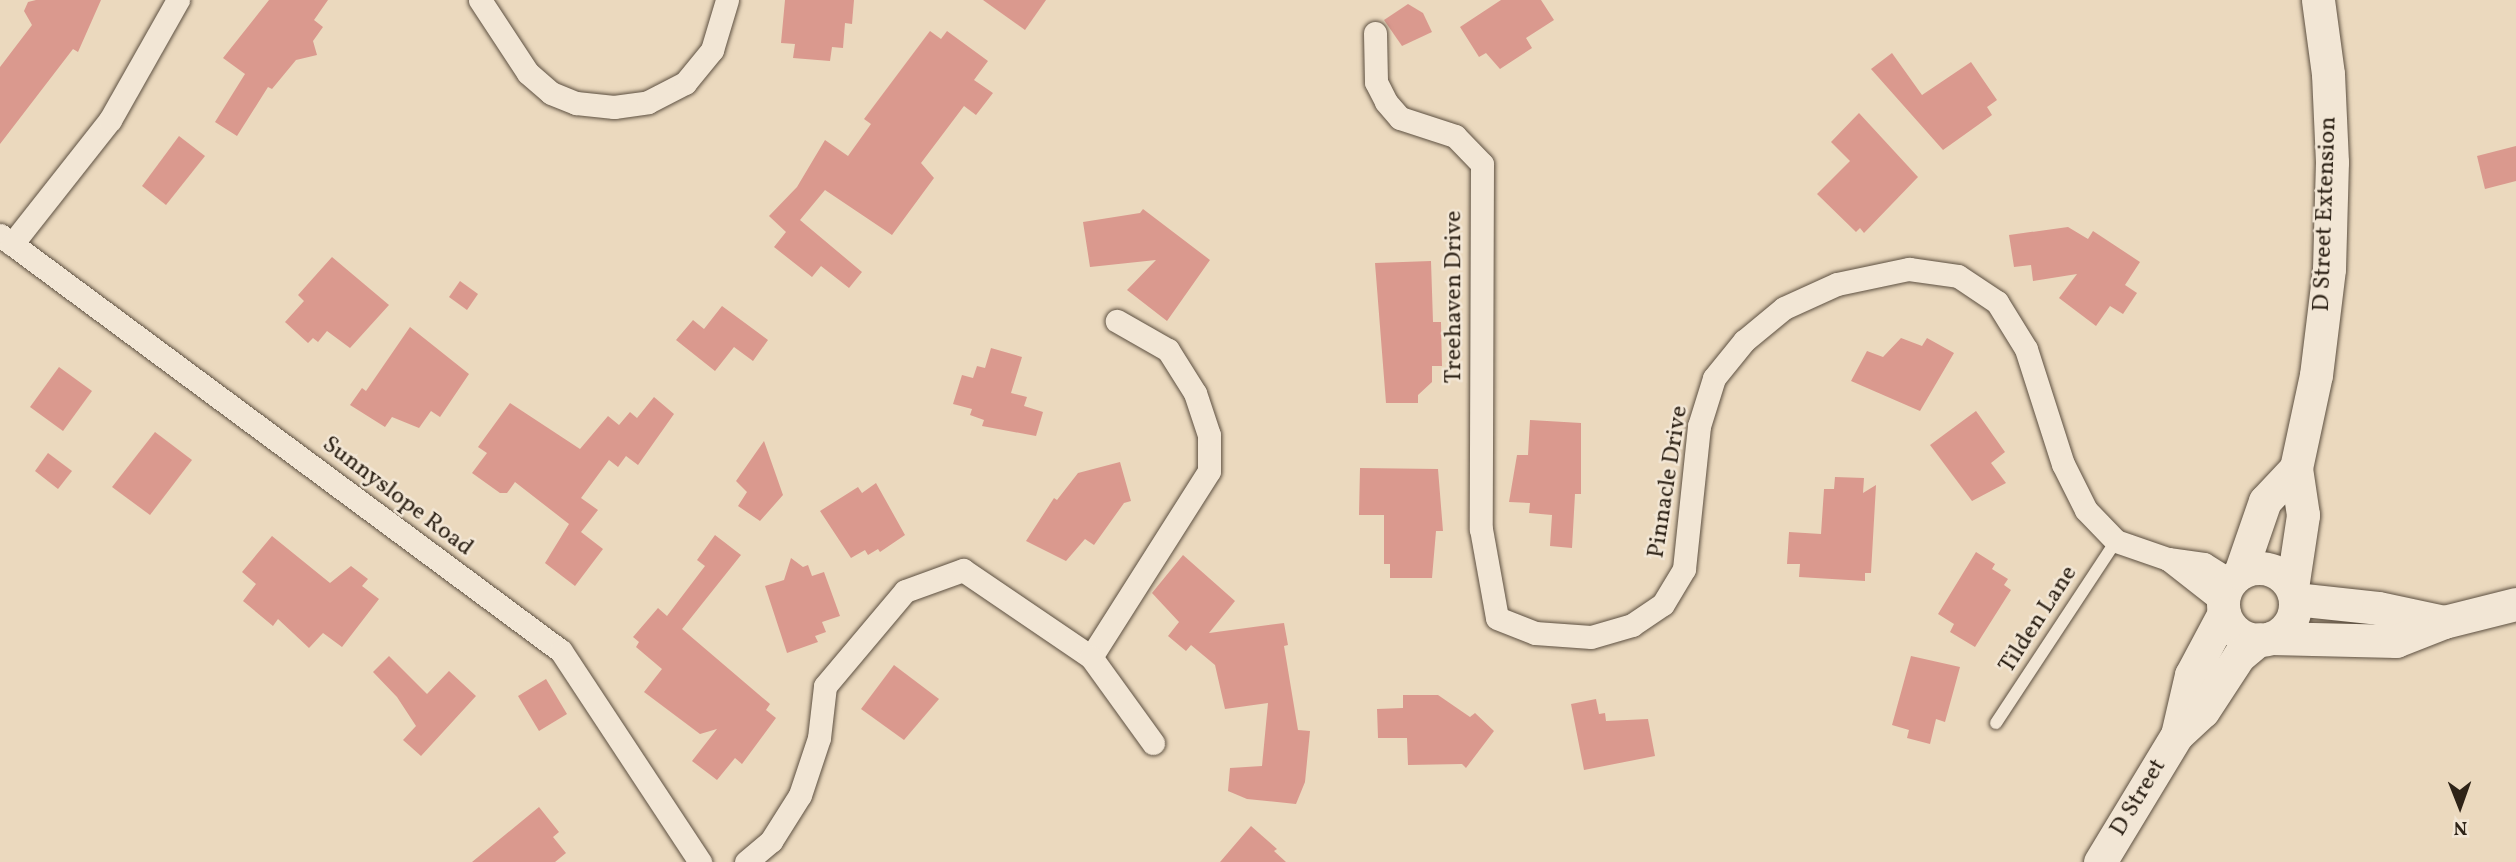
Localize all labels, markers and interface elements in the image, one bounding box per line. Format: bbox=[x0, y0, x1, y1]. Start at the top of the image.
street label: D Street Extension bbox=[2308, 116, 2344, 312]
street label: Treehaven Drive bbox=[1441, 211, 1469, 383]
street label: Pinnacle Drive bbox=[1643, 404, 1695, 560]
street label: Sunnyslope Road bbox=[316, 431, 478, 563]
street label: Tilden Lane bbox=[1994, 561, 2084, 679]
street label: D Street bbox=[2105, 754, 2173, 842]
north arrow bbox=[2425, 771, 2495, 841]
text: N bbox=[2453, 814, 2467, 840]

